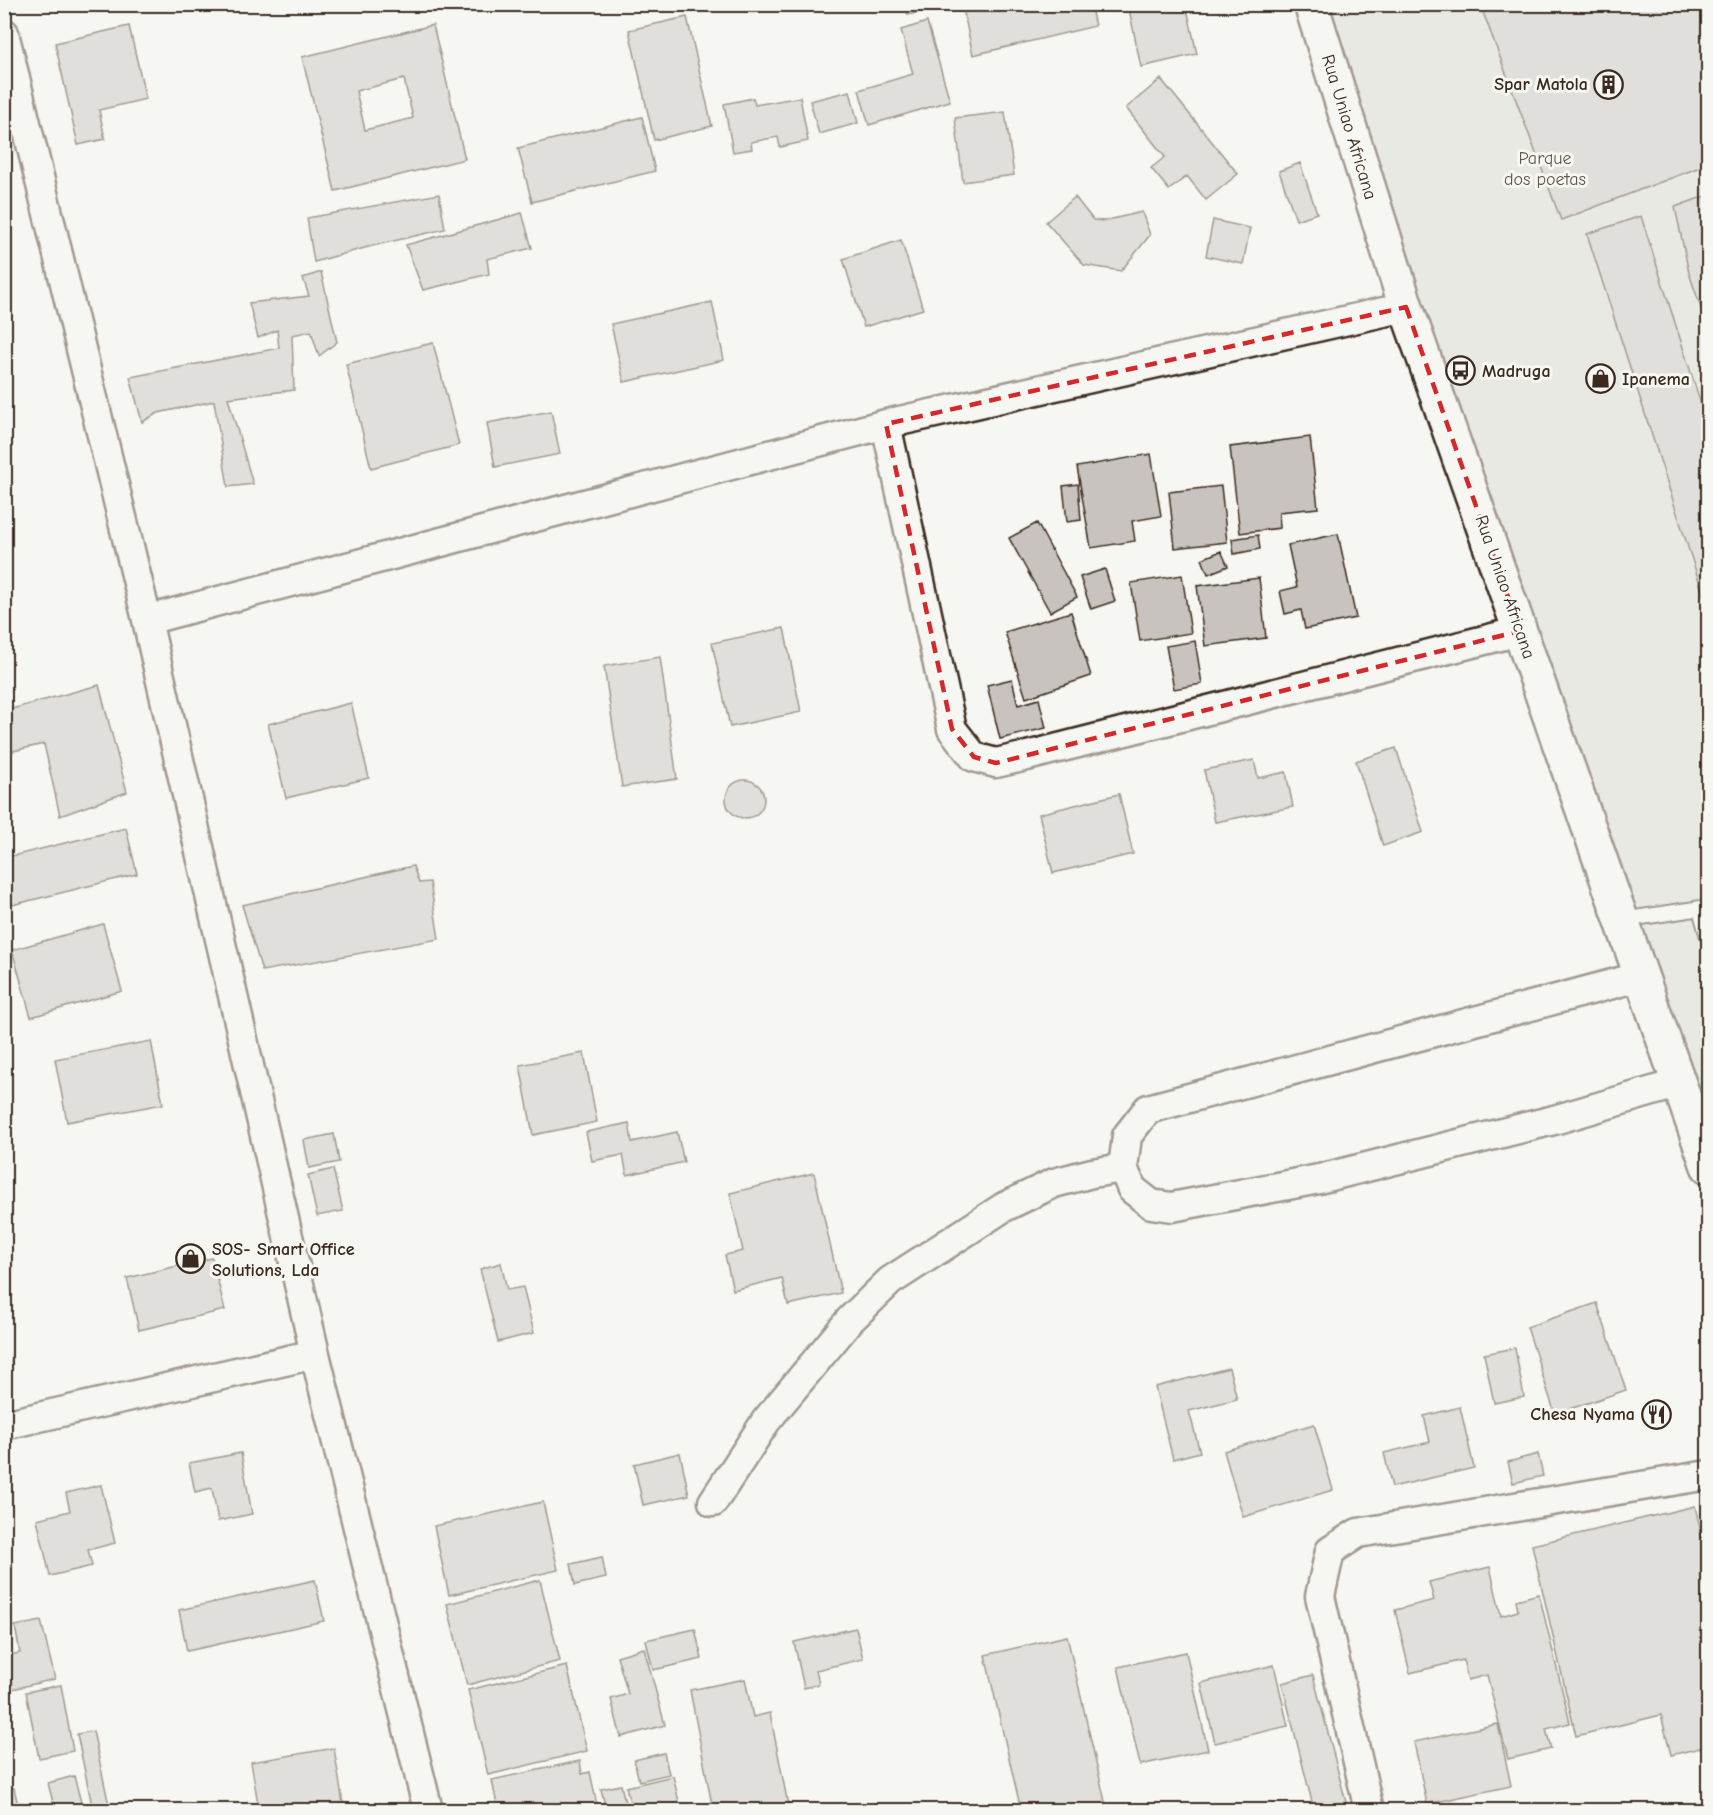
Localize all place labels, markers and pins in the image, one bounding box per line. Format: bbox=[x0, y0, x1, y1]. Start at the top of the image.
building icon: Spar Matola bbox=[1593, 68, 1625, 100]
place label: Spar Matola bbox=[1494, 74, 1588, 95]
bus stop icon: Madruga bbox=[1445, 355, 1477, 387]
place label: Madruga bbox=[1482, 361, 1551, 382]
shop icon: Ipanema bbox=[1585, 363, 1617, 395]
place label: Ipanema bbox=[1622, 369, 1690, 390]
place label: SOS- Smart Office Solutions, Lda bbox=[212, 1239, 355, 1281]
shop icon: SOS- Smart Office Solutions, Lda bbox=[175, 1243, 207, 1275]
restaurant icon: Chesa Nyama bbox=[1640, 1398, 1672, 1430]
place label: Chesa Nyama bbox=[1530, 1404, 1635, 1425]

